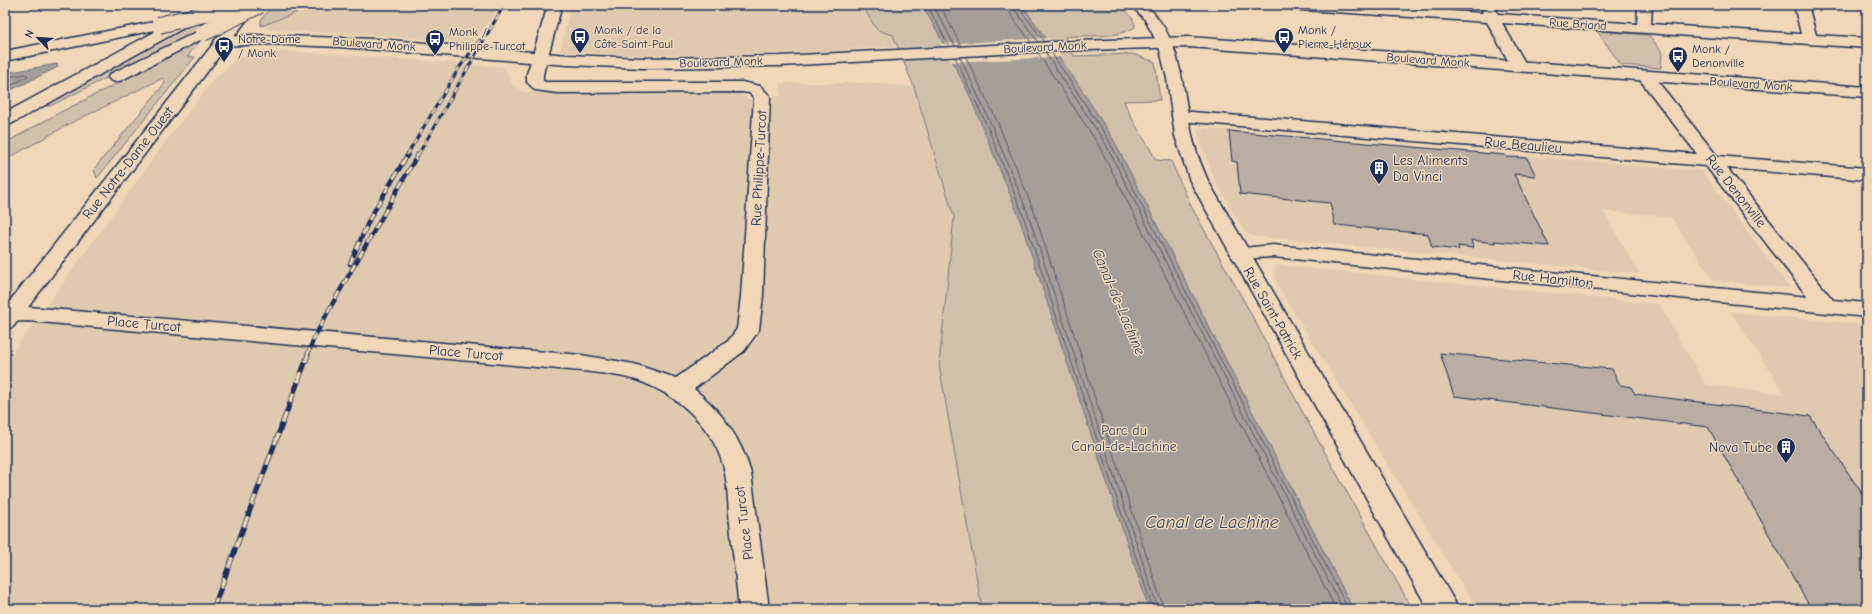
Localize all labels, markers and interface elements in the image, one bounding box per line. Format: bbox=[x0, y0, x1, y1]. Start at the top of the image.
street label: Rue Briand bbox=[1549, 15, 1607, 33]
north arrow bbox=[18, 18, 58, 58]
place label: Monk / de la Côte-Saint-Paul bbox=[594, 23, 673, 51]
place label: Monk / Pierre-Héroux bbox=[1298, 23, 1371, 51]
place label: Monk / Philippe-Turcot bbox=[449, 25, 526, 53]
bus stop icon: Monk / de la Côte-Saint-Paul bbox=[569, 26, 591, 54]
bus stop icon: Monk / Pierre-Héroux bbox=[1273, 26, 1295, 54]
text: N bbox=[22, 28, 37, 40]
bus stop icon: Monk / Philippe-Turcot bbox=[424, 28, 446, 56]
place label: Notre-Dame / Monk bbox=[238, 32, 301, 60]
street label: Boulevard Monk bbox=[332, 34, 416, 54]
bus stop icon: Notre-Dame / Monk bbox=[213, 35, 235, 63]
street label: Boulevard Monk bbox=[1003, 38, 1087, 56]
place label: Monk / Denonville bbox=[1692, 42, 1744, 70]
bus stop icon: Monk / Denonville bbox=[1667, 45, 1689, 73]
street label: Boulevard Monk bbox=[1386, 50, 1470, 70]
street label: Boulevard Monk bbox=[679, 54, 763, 70]
street label: Boulevard Monk bbox=[1709, 74, 1793, 94]
street label: Rue Notre-Dame Ouest bbox=[79, 103, 178, 223]
street label: Rue Philippe-Turcot bbox=[747, 109, 771, 226]
street label: Rue Beaulieu bbox=[1484, 133, 1562, 157]
street label: Rue Denonville bbox=[1702, 151, 1770, 231]
place label: Les Aliments Da Vinci bbox=[1393, 152, 1468, 185]
building icon: Les Aliments Da Vinci bbox=[1368, 157, 1390, 185]
water label: Canal-de-Lachine bbox=[1088, 246, 1150, 358]
street label: Rue Saint-Patrick bbox=[1240, 264, 1306, 362]
street label: Rue Hamilton bbox=[1512, 266, 1594, 292]
street label: Place Turcot bbox=[106, 312, 183, 336]
street label: Place Turcot bbox=[428, 341, 505, 365]
park label: Parc du Canal-de-Lachine bbox=[1071, 422, 1177, 455]
building icon: Nova Tube bbox=[1775, 436, 1797, 464]
place label: Nova Tube bbox=[1709, 439, 1772, 456]
street label: Place Turcot bbox=[731, 484, 757, 561]
water label: Canal de Lachine bbox=[1145, 512, 1279, 533]

